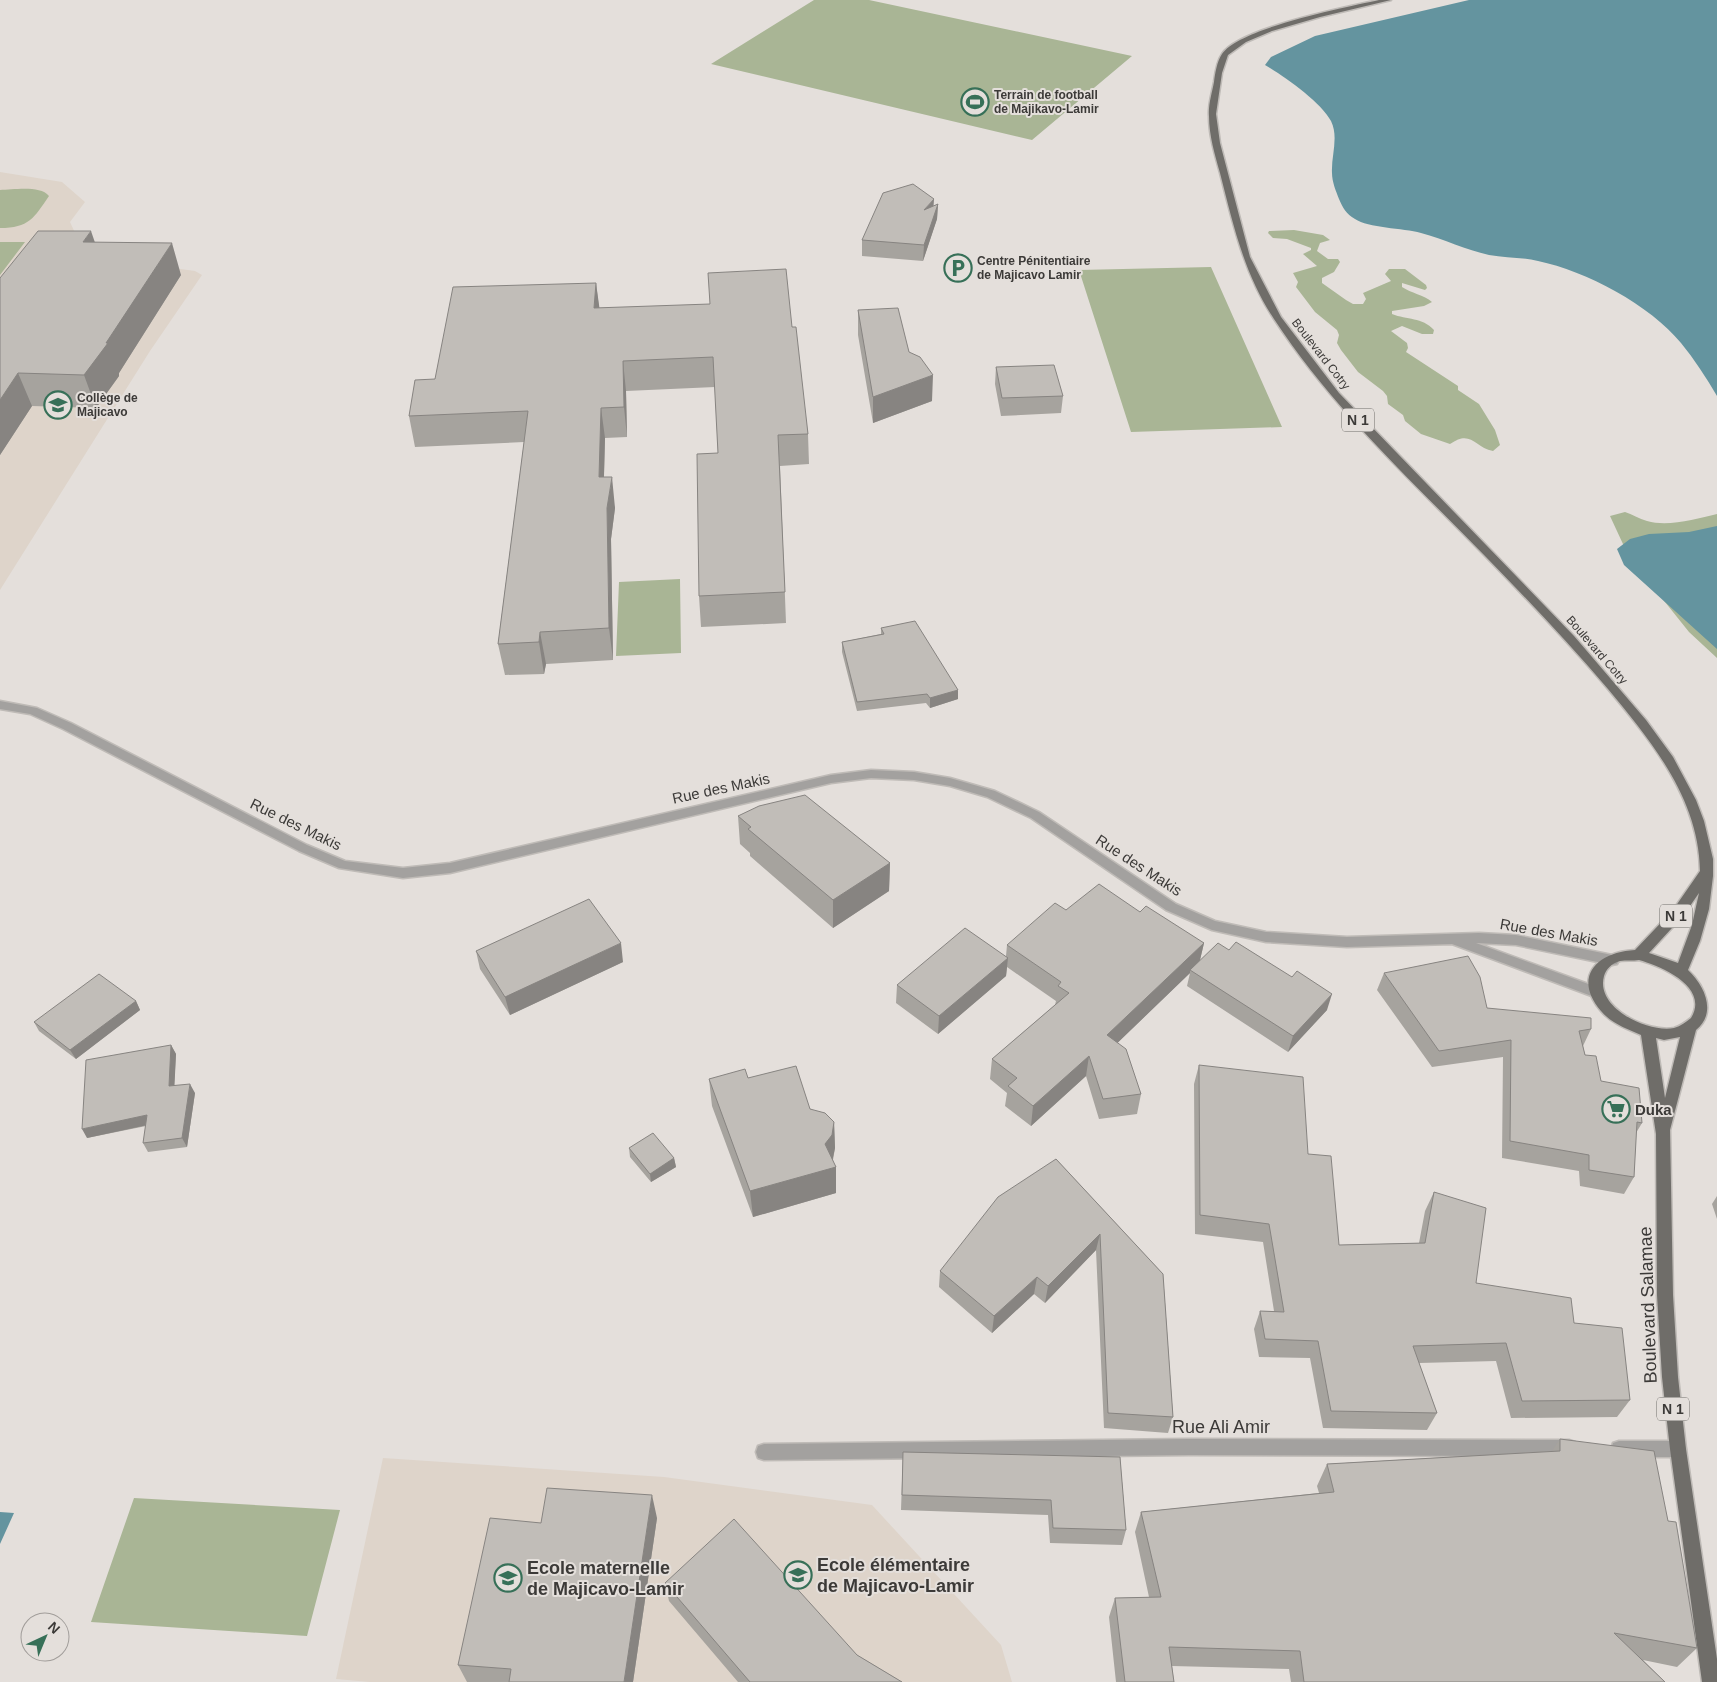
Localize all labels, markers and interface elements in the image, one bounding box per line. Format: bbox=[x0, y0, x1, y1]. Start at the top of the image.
sports icon: Terrain de football de Majikavo-Lamir bbox=[960, 87, 990, 117]
place label: Terrain de football de Majikavo-Lamir bbox=[994, 88, 1099, 116]
parking icon: Centre Pénitentiaire de Majicavo Lamir bbox=[943, 253, 973, 283]
place label: Centre Pénitentiaire de Majicavo Lamir bbox=[977, 254, 1091, 282]
street label: Boulevard Cotry bbox=[1289, 316, 1353, 392]
school or university icon: Collège de Majicavo bbox=[43, 390, 73, 420]
place label: Collège de Majicavo bbox=[77, 391, 138, 419]
road number: N 1 bbox=[1342, 408, 1374, 432]
street label: Boulevard Cotry bbox=[1563, 613, 1631, 687]
street label: Rue des Makis bbox=[671, 769, 771, 807]
street label: Rue des Makis bbox=[248, 795, 344, 853]
street label: Rue des Makis bbox=[1093, 831, 1185, 899]
road number: N 1 bbox=[1660, 904, 1692, 928]
street label: Rue des Makis bbox=[1499, 915, 1599, 949]
supermarket icon: Duka bbox=[1601, 1094, 1631, 1124]
place label: Duka bbox=[1635, 1101, 1672, 1118]
street label: Boulevard Salamae bbox=[1635, 1226, 1661, 1384]
road number: N 1 bbox=[1657, 1398, 1689, 1420]
street label: Rue Ali Amir bbox=[1172, 1417, 1270, 1437]
place label: Ecole élémentaire de Majicavo-Lamir bbox=[817, 1555, 974, 1596]
place label: Ecole maternelle de Majicavo-Lamir bbox=[527, 1558, 684, 1599]
school or university icon: Ecole élémentaire de Majicavo-Lamir bbox=[783, 1560, 813, 1590]
school or university icon: Ecole maternelle de Majicavo-Lamir bbox=[493, 1563, 523, 1593]
north arrow bbox=[20, 1612, 70, 1662]
text: N bbox=[45, 1618, 63, 1637]

